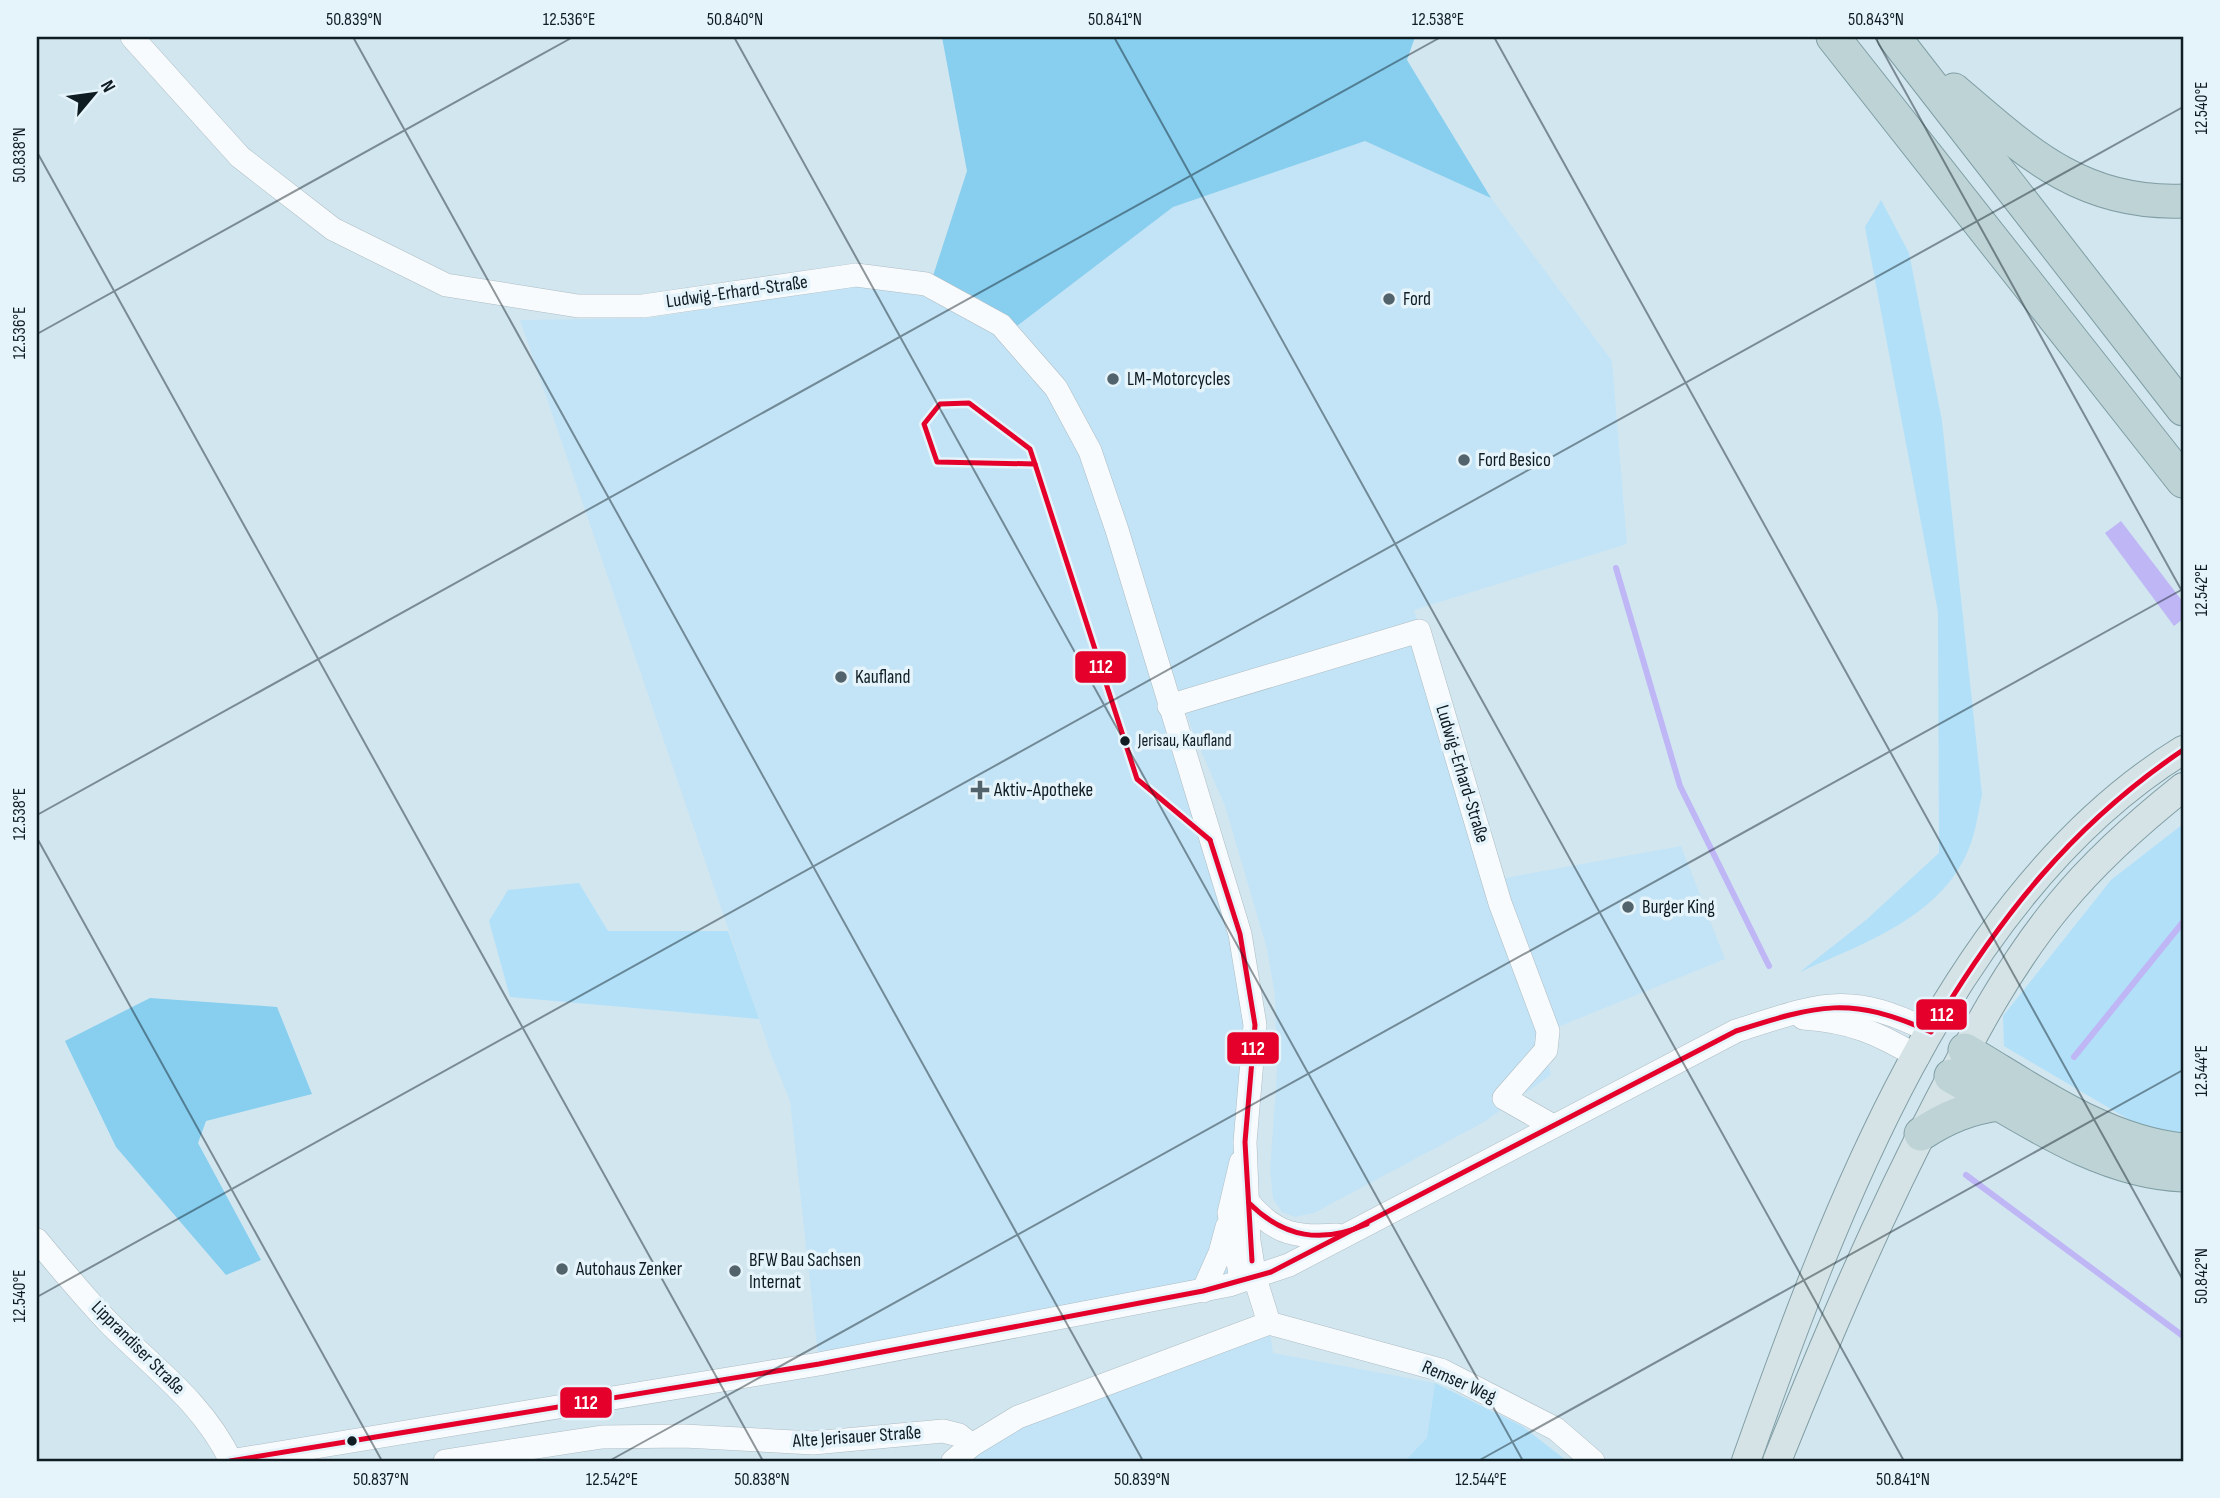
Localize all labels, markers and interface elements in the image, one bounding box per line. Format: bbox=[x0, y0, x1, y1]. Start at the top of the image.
text: 50.839°N bbox=[326, 9, 382, 30]
text: 12.536°E bbox=[543, 9, 595, 30]
text: 50.840°N bbox=[707, 9, 763, 30]
text: 50.841°N bbox=[1088, 9, 1142, 30]
text: 12.538°E bbox=[1412, 9, 1464, 30]
text: 50.843°N bbox=[1848, 9, 1904, 30]
north arrow bbox=[60, 60, 130, 130]
text: N bbox=[95, 76, 120, 97]
text: 12.540°E bbox=[2191, 82, 2212, 134]
text: 50.838°N bbox=[9, 127, 30, 183]
street label: Ludwig-Erhard-Straße bbox=[665, 271, 809, 313]
place label: Ford bbox=[1403, 288, 1431, 311]
marker: Ford bbox=[1381, 291, 1397, 307]
text: 12.536°E bbox=[9, 307, 30, 359]
place label: LM-Motorcycles bbox=[1127, 368, 1231, 391]
marker: LM-Motorcycles bbox=[1105, 371, 1121, 387]
place label: Ford Besico bbox=[1478, 449, 1551, 472]
marker: Ford Besico bbox=[1456, 452, 1472, 468]
text: 12.542°E bbox=[2191, 564, 2212, 616]
line badge: 112 bbox=[1074, 650, 1127, 684]
text: 112 bbox=[1089, 656, 1113, 679]
place label: Kaufland bbox=[855, 666, 910, 689]
marker: Kaufland bbox=[833, 669, 849, 685]
street label: Ludwig-Erhard-Straße bbox=[1430, 702, 1494, 846]
place label: Jerisau, Kaufland bbox=[1137, 731, 1232, 751]
marker: Jerisau, Kaufland bbox=[1118, 734, 1132, 748]
place label: Aktiv-Apotheke bbox=[993, 779, 1093, 802]
marker: Aktiv-Apotheke bbox=[972, 782, 988, 798]
text: 12.538°E bbox=[9, 788, 30, 840]
place label: Burger King bbox=[1642, 896, 1715, 919]
marker: Burger King bbox=[1620, 899, 1636, 915]
line badge: 112 bbox=[1915, 998, 1968, 1031]
text: 112 bbox=[1930, 1004, 1954, 1027]
line badge: 112 bbox=[1226, 1031, 1280, 1065]
text: 112 bbox=[1241, 1038, 1265, 1061]
text: 12.544°E bbox=[2191, 1045, 2212, 1097]
text: 50.842°N bbox=[2191, 1248, 2212, 1304]
place label: BFW Bau Sachsen Internat bbox=[749, 1249, 861, 1294]
place label: Autohaus Zenker bbox=[575, 1258, 683, 1281]
marker: Autohaus Zenker bbox=[554, 1261, 570, 1277]
marker: BFW Bau Sachsen Internat bbox=[727, 1263, 743, 1279]
text: 12.540°E bbox=[9, 1270, 30, 1322]
street label: Lipprandiser Straße bbox=[86, 1296, 190, 1400]
street label: Remser Weg bbox=[1418, 1356, 1500, 1409]
line badge: 112 bbox=[559, 1386, 613, 1419]
text: 112 bbox=[574, 1392, 598, 1415]
street label: Alte Jerisauer Straße bbox=[791, 1421, 922, 1453]
unlabelled marker bbox=[345, 1434, 359, 1448]
text: 50.837°N bbox=[353, 1469, 409, 1490]
text: 12.542°E bbox=[586, 1469, 638, 1490]
text: 50.838°N bbox=[734, 1469, 790, 1490]
text: 50.839°N bbox=[1114, 1469, 1170, 1490]
text: 12.544°E bbox=[1455, 1469, 1507, 1490]
text: 50.841°N bbox=[1876, 1469, 1930, 1490]

